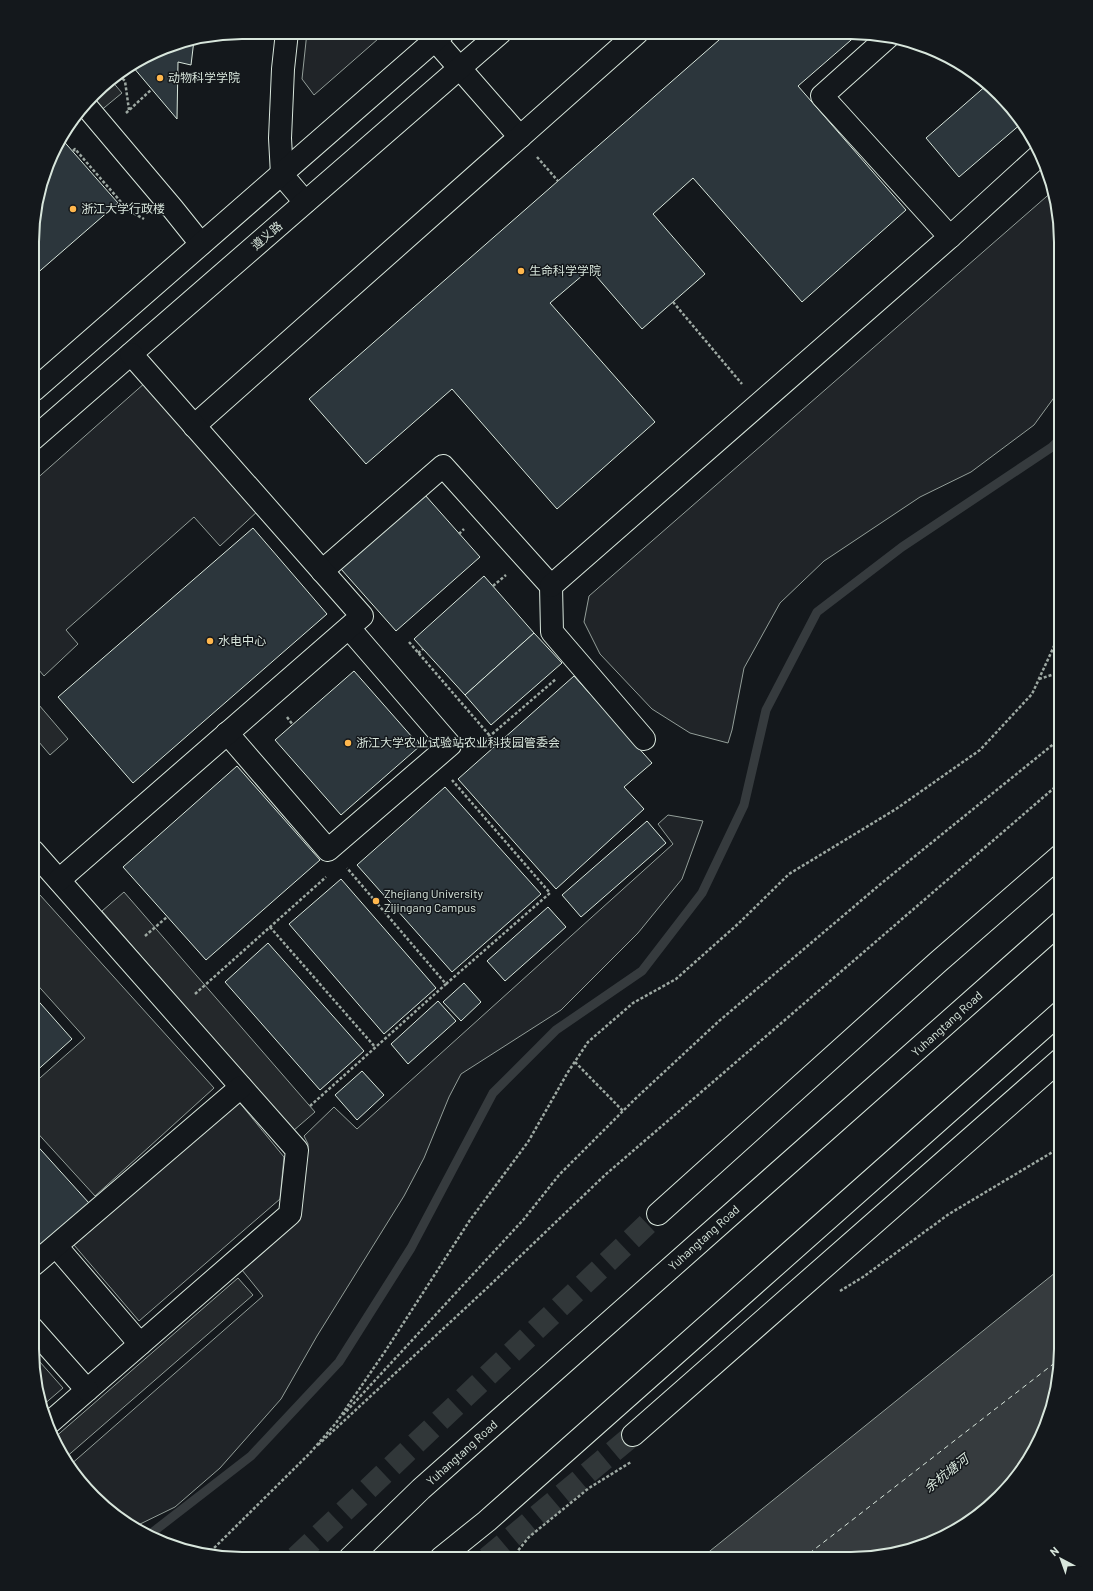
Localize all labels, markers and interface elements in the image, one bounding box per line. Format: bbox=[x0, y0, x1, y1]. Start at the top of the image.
place label: 动物科学学院 bbox=[168, 70, 240, 84]
marker: 动物科学学院 bbox=[155, 73, 165, 83]
place label: 浙江大学行政楼 bbox=[81, 201, 165, 215]
marker: 浙江大学行政楼 bbox=[68, 204, 78, 214]
street label: 遵义路 bbox=[248, 218, 285, 252]
place label: 生命科学学院 bbox=[529, 263, 601, 277]
marker: 生命科学学院 bbox=[516, 266, 526, 276]
place label: 水电中心 bbox=[218, 633, 266, 647]
marker: 水电中心 bbox=[205, 636, 215, 646]
place label: 浙江大学农业试验站农业科技园管委会 bbox=[356, 735, 560, 749]
marker: 浙江大学农业试验站农业科技园管委会 bbox=[343, 738, 353, 748]
place label: Zhejiang University Zijingang Campus bbox=[384, 886, 484, 914]
marker: Zhejiang University Zijingang Campus bbox=[371, 896, 381, 906]
street label: Yuhangtang Road bbox=[908, 988, 985, 1059]
street label: Yuhangtang Road bbox=[665, 1202, 742, 1273]
street label: Yuhangtang Road bbox=[423, 1417, 500, 1488]
water label: 余杭塘河 bbox=[921, 1449, 974, 1495]
north arrow bbox=[1041, 1539, 1081, 1579]
text: N bbox=[1047, 1544, 1061, 1558]

